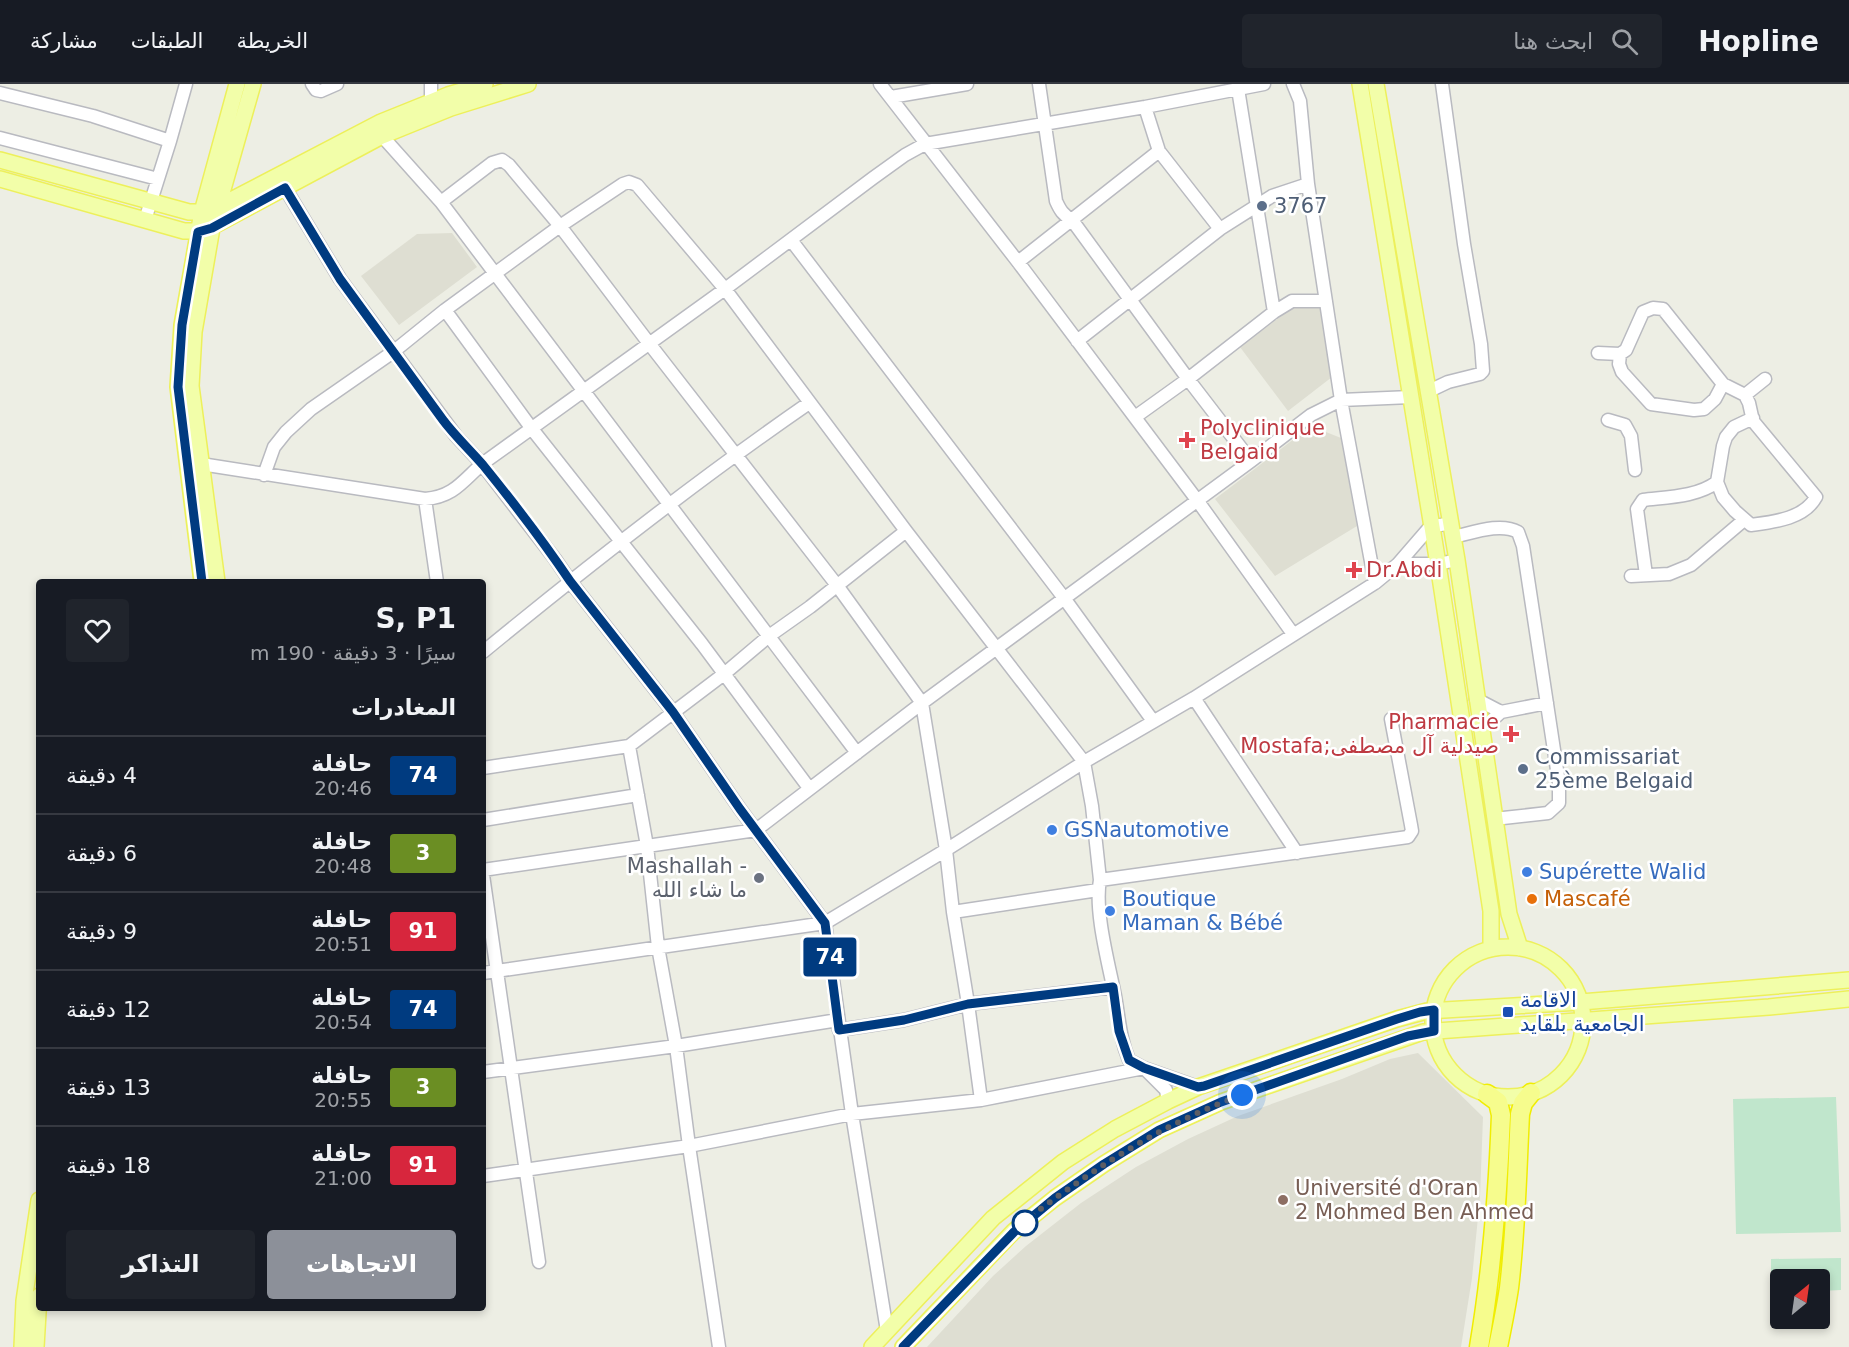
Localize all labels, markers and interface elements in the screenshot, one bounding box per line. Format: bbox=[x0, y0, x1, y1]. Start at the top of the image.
search box bbox=[1242, 14, 1662, 68]
icon: search bbox=[1608, 25, 1641, 58]
text: Hopline bbox=[1698, 25, 1819, 58]
text: مشاركة bbox=[30, 29, 98, 53]
text: الطبقات bbox=[131, 29, 203, 53]
text: الخريطة bbox=[236, 29, 308, 53]
text: ابحث هنا bbox=[1513, 29, 1593, 54]
place label: 3767 bbox=[1274, 194, 1327, 218]
marker: 3767 bbox=[1255, 199, 1269, 213]
place label: Polyclinique Belgaid bbox=[1200, 416, 1325, 464]
marker: Polyclinique Belgaid bbox=[1178, 431, 1196, 449]
place label: Dr.Abdi bbox=[1366, 558, 1442, 582]
marker: Dr.Abdi bbox=[1347, 563, 1361, 577]
button: heart bbox=[66, 599, 129, 662]
text: S, P1 bbox=[375, 602, 456, 635]
text: سيرًا · 3 دقيقة · 190 m bbox=[250, 641, 456, 665]
text: المغادرات bbox=[351, 695, 456, 720]
place label: Pharmacie Mostafa;صيدلية آل مصطفى bbox=[1240, 710, 1499, 758]
marker: Pharmacie Mostafa;صيدلية آل مصطفى bbox=[1504, 727, 1518, 741]
place label: Commissariat 25ème Belgaid bbox=[1535, 745, 1693, 793]
text: حافلة bbox=[311, 751, 372, 776]
marker: Commissariat 25ème Belgaid bbox=[1516, 762, 1530, 776]
text: 4 دقيقة bbox=[66, 763, 137, 788]
text: 74 bbox=[408, 763, 438, 787]
text: 20:46 bbox=[314, 776, 372, 800]
place label: GSNautomotive bbox=[1064, 818, 1229, 842]
marker: GSNautomotive bbox=[1045, 823, 1059, 837]
text: حافلة bbox=[311, 829, 372, 854]
text: 6 دقيقة bbox=[66, 841, 137, 866]
text: 3 bbox=[416, 841, 430, 865]
text: 20:48 bbox=[314, 854, 372, 878]
place label: Mashallah - ما شاء الله bbox=[627, 854, 747, 902]
place label: Supérette Walid bbox=[1539, 860, 1706, 884]
marker: Supérette Walid bbox=[1520, 865, 1534, 879]
marker: Mashallah - ما شاء الله bbox=[752, 871, 766, 885]
place label: Boutique Maman & Bébé bbox=[1122, 887, 1283, 935]
place label: Mascafé bbox=[1544, 887, 1631, 911]
marker: Mascafé bbox=[1525, 892, 1539, 906]
marker: Boutique Maman & Bébé bbox=[1103, 904, 1117, 918]
text: حافلة bbox=[311, 907, 372, 932]
text: 9 دقيقة bbox=[66, 919, 137, 944]
text: 91 bbox=[408, 919, 438, 943]
text: 20:51 bbox=[314, 932, 372, 956]
line badge: 74 bbox=[803, 938, 857, 976]
text: 74 bbox=[815, 945, 845, 969]
text: حافلة bbox=[311, 985, 372, 1010]
place label: الاقامة الجامعية بلقايد bbox=[1520, 988, 1645, 1036]
text: 12 دقيقة bbox=[66, 997, 151, 1022]
text: 74 bbox=[408, 997, 438, 1021]
marker: الاقامة الجامعية بلقايد bbox=[1501, 1005, 1515, 1019]
text: 20:54 bbox=[314, 1010, 372, 1034]
text: حافلة bbox=[311, 1063, 372, 1088]
text: 13 دقيقة bbox=[66, 1075, 151, 1100]
text: 3 bbox=[416, 1075, 430, 1099]
your location bbox=[1227, 1080, 1257, 1110]
text: 20:55 bbox=[314, 1088, 372, 1112]
text: حافلة bbox=[311, 1141, 372, 1166]
text: 18 دقيقة bbox=[66, 1153, 151, 1178]
text: 91 bbox=[408, 1153, 438, 1177]
text: 21:00 bbox=[314, 1166, 372, 1190]
place label: Université d'Oran 2 Mohmed Ben Ahmed bbox=[1295, 1176, 1534, 1224]
marker: Université d'Oran 2 Mohmed Ben Ahmed bbox=[1276, 1193, 1290, 1207]
unlabelled marker bbox=[1012, 1210, 1038, 1236]
button: التذاكر bbox=[66, 1230, 255, 1299]
button: الاتجاهات bbox=[267, 1230, 456, 1299]
north arrow bbox=[1770, 1269, 1830, 1329]
map controls bbox=[1770, 1269, 1830, 1329]

